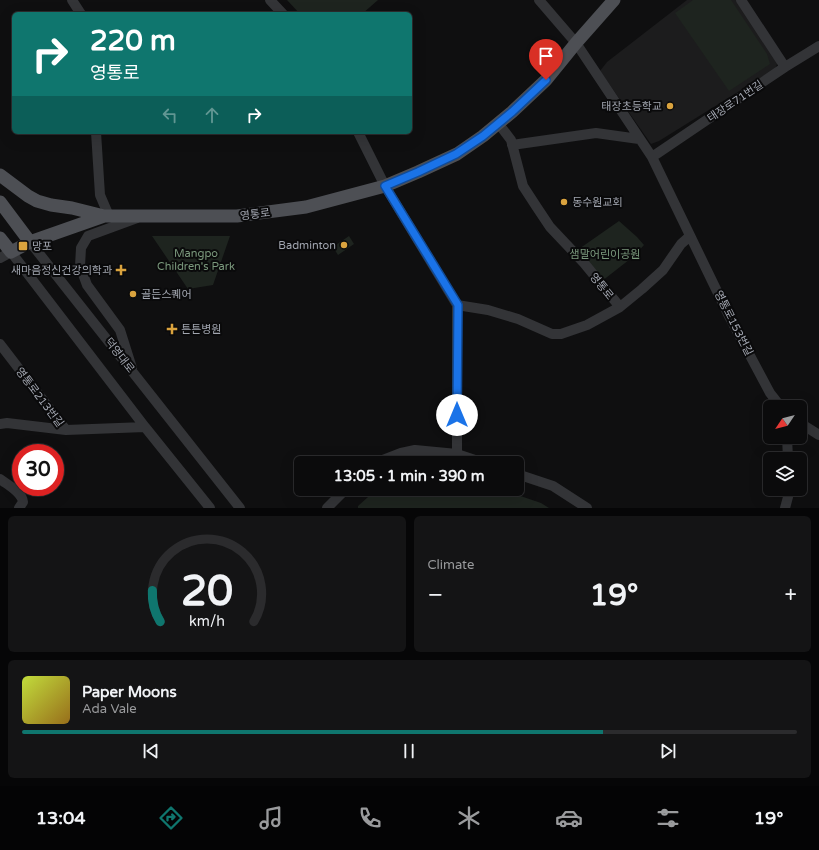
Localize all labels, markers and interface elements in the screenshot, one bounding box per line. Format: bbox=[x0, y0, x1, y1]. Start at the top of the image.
text: 220 m bbox=[90, 24, 176, 58]
icon: right bbox=[24, 28, 76, 80]
pin bbox=[529, 39, 563, 80]
icon: arrive bbox=[535, 45, 557, 67]
text: 영통로 bbox=[90, 62, 140, 84]
street label: 태장로71번길 bbox=[705, 78, 766, 125]
place label: 태장초등학교 bbox=[601, 100, 662, 113]
marker: 태장초등학교 bbox=[665, 101, 675, 111]
icon: left bbox=[159, 104, 181, 126]
icon: ahead bbox=[201, 104, 223, 126]
icon: right bbox=[243, 104, 265, 126]
place label: 동수원교회 bbox=[572, 196, 623, 209]
marker: 동수원교회 bbox=[559, 197, 569, 207]
street label: 영통로 bbox=[239, 206, 271, 223]
place label: Badminton bbox=[278, 239, 336, 252]
marker: 망포 bbox=[17, 240, 29, 252]
place label: 망포 bbox=[32, 240, 52, 253]
marker: Badminton bbox=[339, 240, 349, 250]
park label: Mangpo Children's Park bbox=[157, 247, 235, 273]
park label: 샘말어린이공원 bbox=[570, 248, 640, 261]
place label: 새마음정신건강의학과 bbox=[11, 264, 112, 277]
marker: 새마음정신건강의학과 bbox=[115, 264, 127, 276]
street label: 영통로 bbox=[587, 270, 616, 302]
place label: 골든스퀘어 bbox=[141, 288, 192, 301]
street label: 영통로153번길 bbox=[712, 288, 756, 358]
marker: 골든스퀘어 bbox=[128, 289, 138, 299]
marker: 튼튼병원 bbox=[166, 323, 178, 335]
place label: 튼튼병원 bbox=[181, 323, 221, 336]
street label: 덕영대로 bbox=[102, 335, 137, 375]
street label: 영통로213번길 bbox=[13, 365, 66, 430]
position arrow bbox=[436, 394, 478, 436]
north arrow bbox=[763, 400, 807, 444]
map controls bbox=[763, 400, 807, 496]
speed limit sign: 30 bbox=[12, 444, 64, 496]
button: layers bbox=[763, 452, 807, 496]
text: 13:05 · 1 min · 390 m bbox=[334, 467, 484, 485]
text: Climate bbox=[428, 557, 474, 573]
text: 20 bbox=[181, 567, 233, 617]
text: 19° bbox=[589, 577, 638, 614]
text: − bbox=[428, 582, 443, 608]
text: + bbox=[785, 582, 797, 608]
text: km/h bbox=[189, 613, 225, 630]
text: Paper Moons bbox=[82, 683, 177, 701]
text: Ada Vale bbox=[82, 701, 137, 717]
icon: previous bbox=[140, 740, 162, 762]
icon: pause bbox=[398, 740, 420, 762]
icon: next bbox=[657, 740, 679, 762]
icon: directions bbox=[157, 804, 185, 832]
icon: music bbox=[257, 804, 285, 832]
icon: phone bbox=[356, 804, 384, 832]
icon: climate bbox=[455, 804, 483, 832]
icon: car bbox=[555, 804, 583, 832]
icon: filters bbox=[654, 804, 682, 832]
text: 13:04 bbox=[36, 807, 86, 829]
text: 19° bbox=[754, 807, 783, 829]

